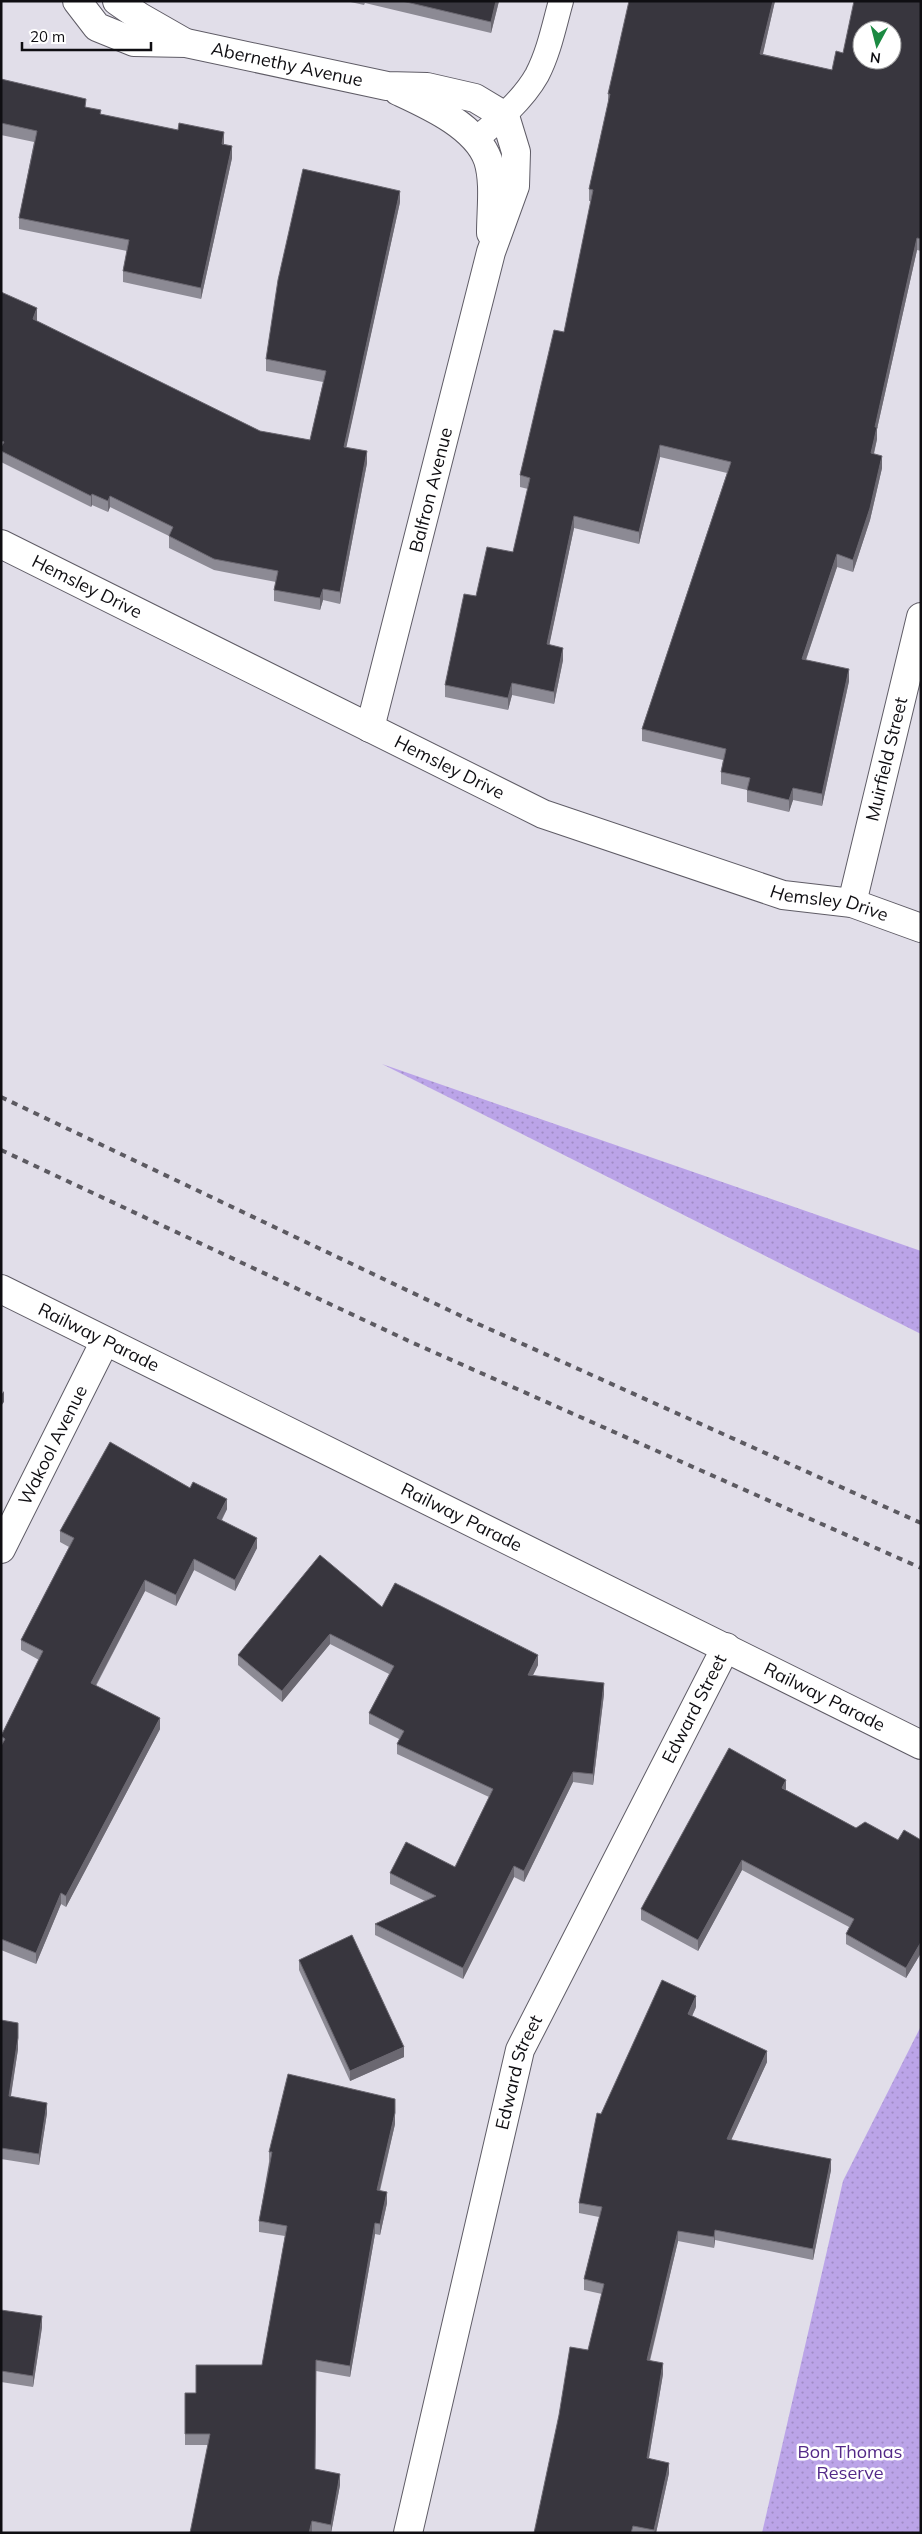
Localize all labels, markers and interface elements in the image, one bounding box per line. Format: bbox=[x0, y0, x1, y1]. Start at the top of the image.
scale bar bbox=[22, 20, 151, 52]
north arrow bbox=[852, 20, 902, 70]
text: 20 m bbox=[30, 27, 65, 46]
street label: Abernethy Avenue bbox=[209, 37, 365, 92]
text: N bbox=[869, 48, 882, 67]
street label: Balfron Avenue bbox=[404, 425, 457, 555]
street label: Hemsley Drive bbox=[28, 549, 146, 623]
street label: Muirfield Street bbox=[860, 695, 912, 823]
street label: Hemsley Drive bbox=[391, 730, 509, 804]
street label: Hemsley Drive bbox=[767, 880, 892, 926]
street label: Railway Parade bbox=[35, 1297, 163, 1377]
street label: Wakool Avenue bbox=[13, 1381, 92, 1509]
street label: Railway Parade bbox=[397, 1477, 526, 1556]
street label: Edward Street bbox=[657, 1650, 731, 1767]
street label: Railway Parade bbox=[760, 1657, 889, 1736]
street label: Edward Street bbox=[490, 2011, 547, 2132]
park label: Bon Thomas Reserve bbox=[798, 2440, 903, 2484]

